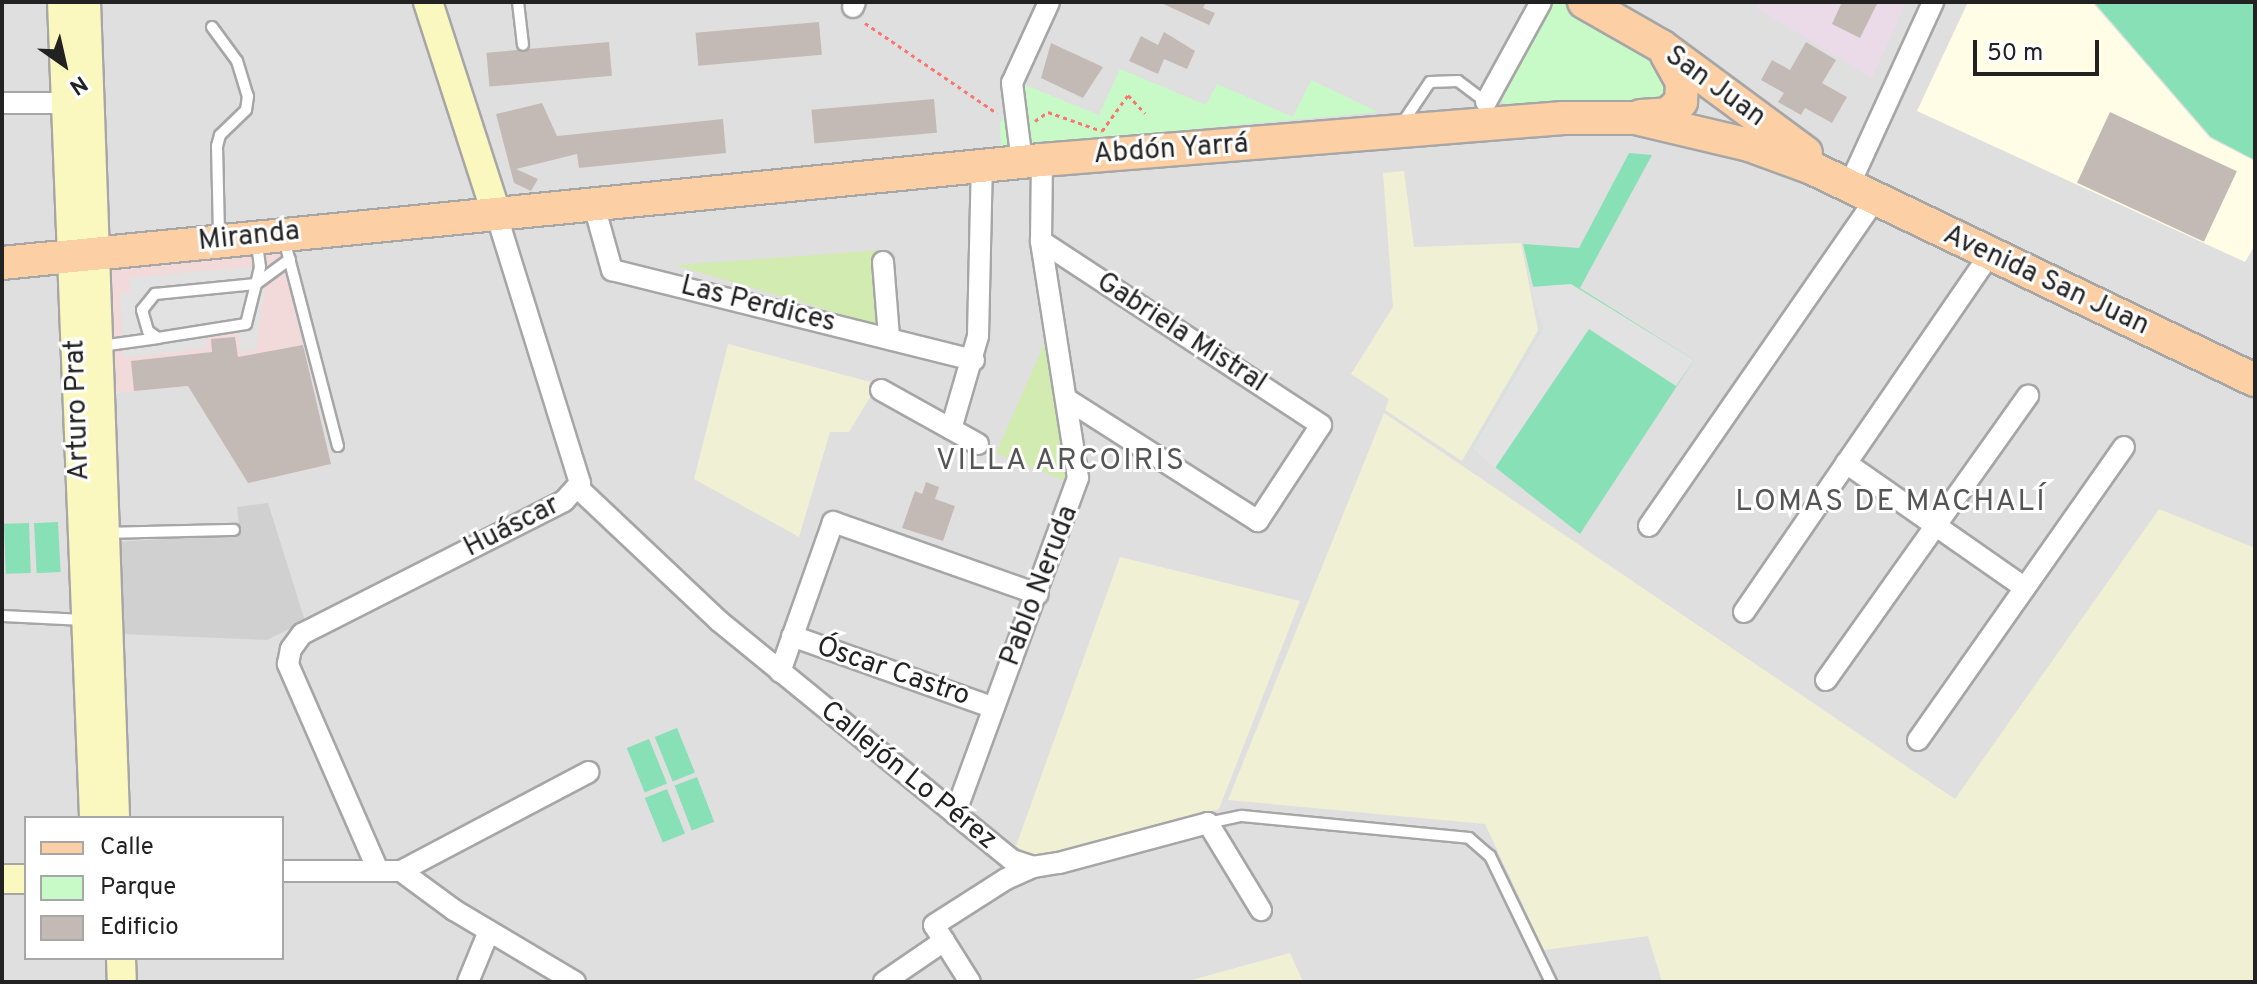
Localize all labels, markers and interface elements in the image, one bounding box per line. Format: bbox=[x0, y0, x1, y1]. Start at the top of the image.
north arrow bbox=[24, 24, 104, 104]
scale bar bbox=[1977, 24, 2103, 74]
street label: San Juan bbox=[1658, 39, 1772, 135]
text: 50 m bbox=[1987, 39, 2043, 69]
text: N bbox=[64, 69, 92, 100]
street label: Abdón Yarrá bbox=[1092, 128, 1250, 172]
street label: Miranda bbox=[197, 215, 301, 259]
street label: Avenida San Juan bbox=[1938, 219, 2154, 343]
street label: Gabriela Mistral bbox=[1090, 266, 1272, 400]
street label: Las Perdices bbox=[677, 270, 839, 340]
street label: Arturo Prat bbox=[59, 339, 97, 481]
district label: VILLA ARCOIRIS bbox=[935, 444, 1187, 480]
district label: LOMAS DE MACHALÍ bbox=[1735, 485, 2047, 521]
street label: Huáscar bbox=[459, 489, 565, 565]
street label: Pablo Neruda bbox=[994, 501, 1086, 671]
street label: Óscar Castro bbox=[812, 630, 974, 714]
street label: Callejón Lo Pérez bbox=[813, 695, 1003, 857]
legend bbox=[24, 816, 284, 960]
text: Calle bbox=[100, 833, 154, 863]
text: Parque bbox=[100, 873, 176, 903]
text: Edificio bbox=[100, 913, 179, 943]

